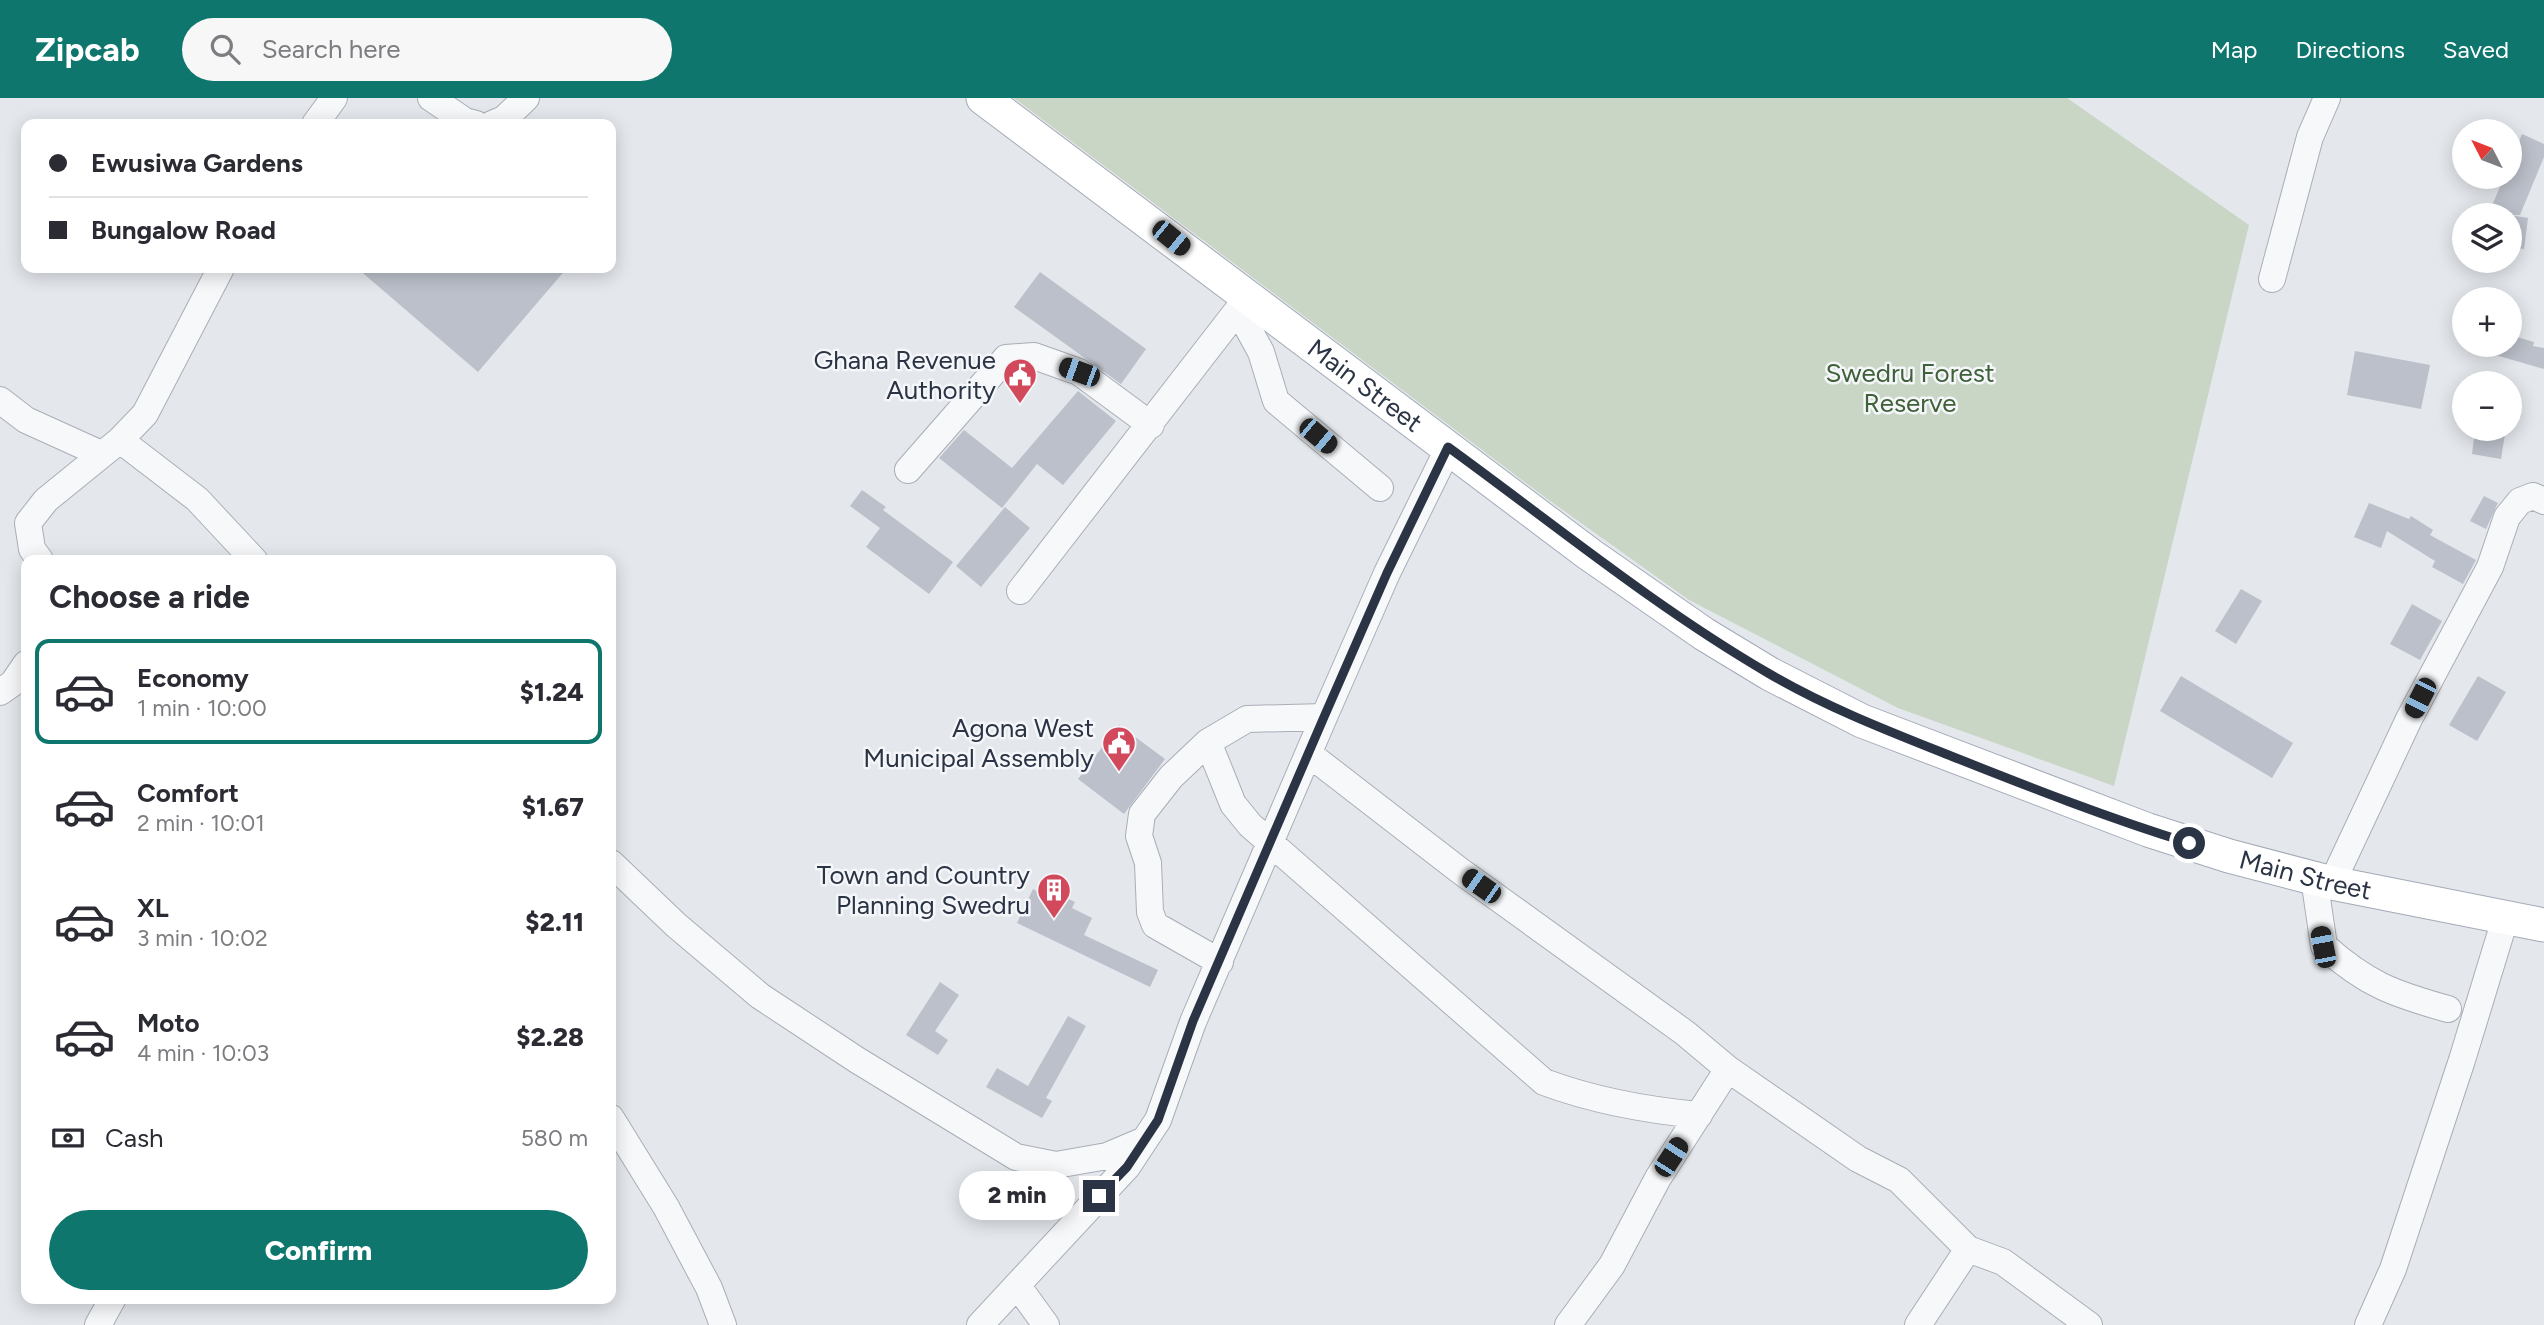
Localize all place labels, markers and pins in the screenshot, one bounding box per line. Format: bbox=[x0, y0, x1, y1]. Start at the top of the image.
place label: Ghana Revenue Authority bbox=[814, 344, 996, 406]
public building icon: Ghana Revenue Authority bbox=[1001, 356, 1039, 405]
place label: Agona West Municipal Assembly bbox=[863, 712, 1094, 774]
public building icon: Agona West Municipal Assembly bbox=[1100, 724, 1138, 773]
place label: Town and Country Planning Swedru bbox=[817, 859, 1030, 921]
building icon: Town and Country Planning Swedru bbox=[1035, 871, 1073, 920]

